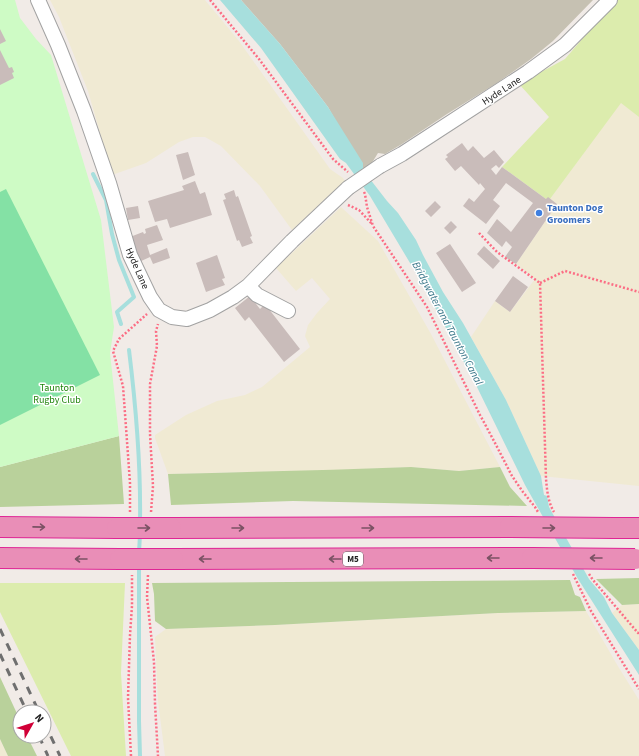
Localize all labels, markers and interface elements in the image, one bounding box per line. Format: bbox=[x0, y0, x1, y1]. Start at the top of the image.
street label: Hyde Lane bbox=[479, 73, 524, 109]
place label: Taunton Dog Groomers bbox=[547, 201, 603, 227]
marker: Taunton Dog Groomers bbox=[534, 208, 544, 218]
street label: Hyde Lane bbox=[122, 245, 152, 291]
water label: Bridgwater and Taunton Canal bbox=[409, 259, 487, 388]
park label: Taunton Rugby Club bbox=[33, 381, 81, 407]
one-way arrow bbox=[32, 523, 45, 531]
one-way arrow bbox=[137, 524, 150, 532]
one-way arrow bbox=[231, 524, 244, 532]
one-way arrow bbox=[361, 524, 374, 532]
one-way arrow bbox=[542, 524, 555, 532]
road number: M5 bbox=[343, 552, 363, 566]
one-way arrow bbox=[487, 554, 500, 562]
one-way arrow bbox=[75, 555, 88, 563]
one-way arrow bbox=[199, 555, 212, 563]
one-way arrow bbox=[329, 555, 342, 563]
one-way arrow bbox=[590, 555, 603, 562]
north arrow bbox=[12, 704, 52, 744]
text: N bbox=[31, 710, 48, 726]

